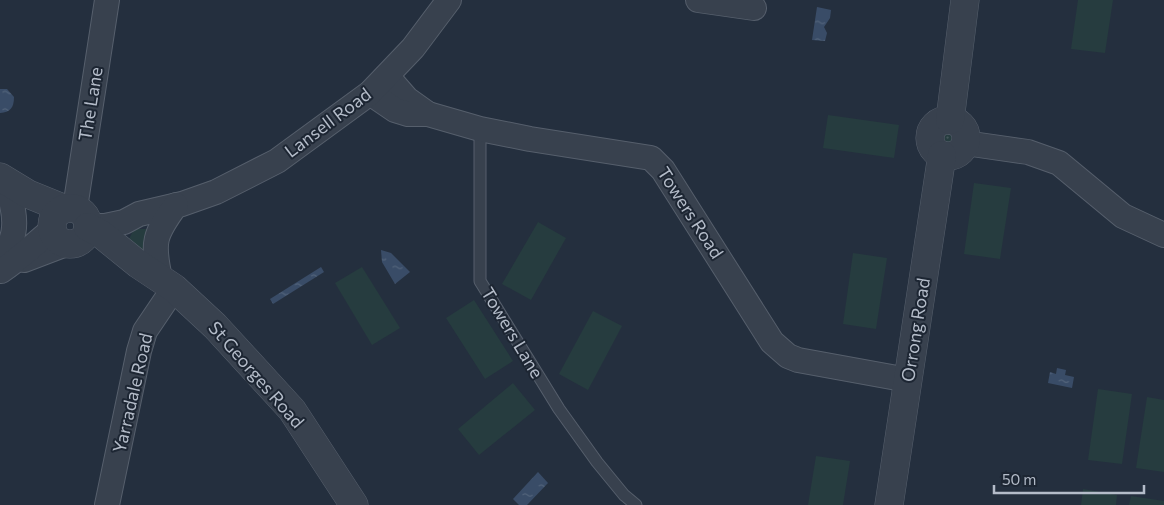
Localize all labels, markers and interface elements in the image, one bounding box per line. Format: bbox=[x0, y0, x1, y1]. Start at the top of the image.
street label: The Lane bbox=[73, 65, 107, 142]
street label: Lansell Road bbox=[280, 83, 375, 162]
street label: Towers Road bbox=[653, 163, 729, 262]
street label: Orrong Road bbox=[896, 276, 934, 383]
street label: Towers Lane bbox=[477, 283, 549, 382]
street label: St Georges Road bbox=[204, 316, 309, 432]
street label: Yarradale Road bbox=[108, 331, 157, 455]
scale bar bbox=[994, 462, 1144, 494]
text: 50 m bbox=[1002, 470, 1036, 488]

